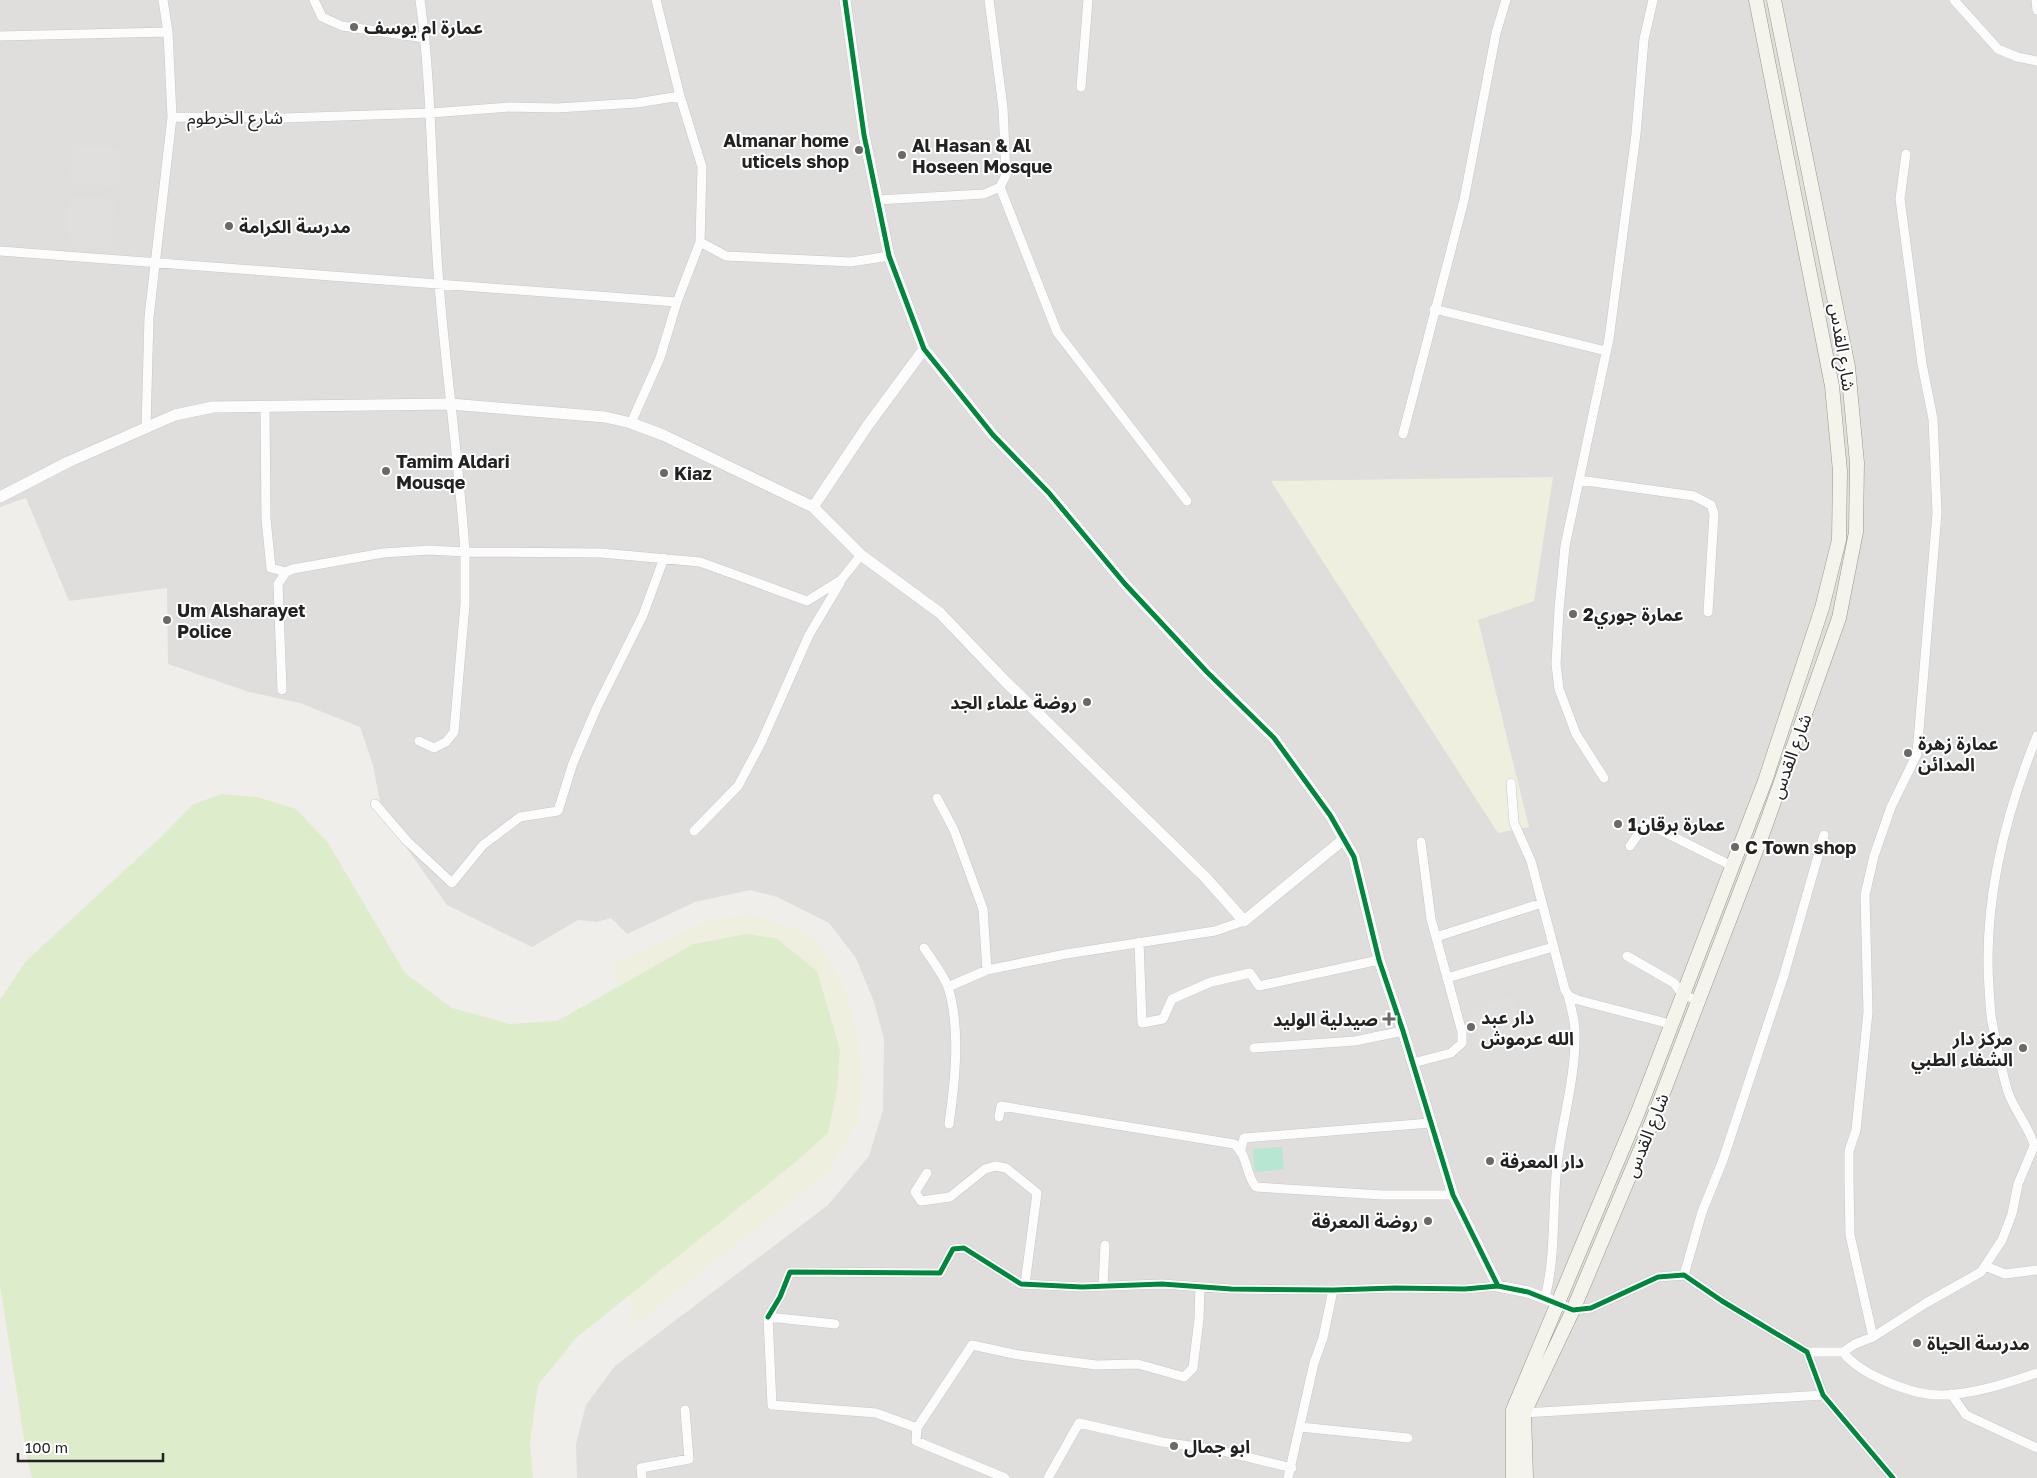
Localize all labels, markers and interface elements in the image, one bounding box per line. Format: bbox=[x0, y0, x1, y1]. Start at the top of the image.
place label: عمارة ام يوسف bbox=[364, 16, 483, 41]
marker: عمارة ام يوسف bbox=[348, 21, 360, 33]
street label: شارع الخرطوم bbox=[187, 106, 283, 132]
place label: Almanar home uticels shop bbox=[723, 129, 849, 172]
place label: Al Hasan & Al Hoseen Mosque bbox=[912, 134, 1053, 177]
marker: Almanar home uticels shop bbox=[853, 144, 865, 156]
marker: Al Hasan & Al Hoseen Mosque bbox=[896, 149, 908, 161]
place label: مدرسة الكرامة bbox=[239, 215, 351, 238]
marker: مدرسة الكرامة bbox=[223, 220, 235, 232]
street label: شارع القدس bbox=[1821, 301, 1861, 393]
place label: Tamim Aldari Mousqe bbox=[396, 450, 510, 493]
place label: Kiaz bbox=[674, 462, 712, 484]
marker: Tamim Aldari Mousqe bbox=[380, 465, 392, 477]
marker: Kiaz bbox=[658, 467, 670, 479]
place label: Um Alsharayet Police bbox=[177, 599, 306, 642]
place label: عمارة جوري2 bbox=[1583, 603, 1683, 629]
marker: عمارة جوري2 bbox=[1567, 608, 1579, 620]
marker: Um Alsharayet Police bbox=[161, 614, 173, 626]
place label: روضة علماء الجد bbox=[950, 691, 1077, 714]
marker: روضة علماء الجد bbox=[1081, 696, 1093, 708]
street label: شارع القدس bbox=[1764, 711, 1819, 803]
place label: عمارة زهرة المدائن bbox=[1918, 732, 1999, 775]
marker: عمارة زهرة المدائن bbox=[1902, 747, 1914, 759]
place label: 1عمارة برقان bbox=[1628, 813, 1725, 836]
marker: 1عمارة برقان bbox=[1612, 818, 1624, 830]
place label: C Town shop bbox=[1745, 836, 1856, 858]
marker: C Town shop bbox=[1729, 841, 1741, 853]
place label: دار عبد الله عرموش bbox=[1481, 1006, 1574, 1050]
place label: صيدلية الوليد bbox=[1273, 1008, 1378, 1030]
marker: صيدلية الوليد bbox=[1382, 1012, 1396, 1026]
marker: دار عبد الله عرموش bbox=[1465, 1021, 1477, 1033]
place label: مركز دار الشفاء الطبي bbox=[1911, 1027, 2013, 1074]
marker: مركز دار الشفاء الطبي bbox=[2017, 1042, 2029, 1054]
street label: شارع القدس bbox=[1619, 1090, 1677, 1182]
place label: دار المعرفة bbox=[1500, 1150, 1584, 1173]
marker: دار المعرفة bbox=[1484, 1155, 1496, 1167]
place label: روضة المعرفة bbox=[1312, 1210, 1418, 1233]
marker: روضة المعرفة bbox=[1422, 1215, 1434, 1227]
place label: مدرسة الحياة bbox=[1927, 1332, 2030, 1355]
marker: مدرسة الحياة bbox=[1911, 1337, 1923, 1349]
scale bar bbox=[18, 1430, 162, 1462]
place label: ابو جمال bbox=[1184, 1435, 1250, 1458]
text: 100 m bbox=[25, 1438, 68, 1456]
marker: ابو جمال bbox=[1168, 1440, 1180, 1452]

